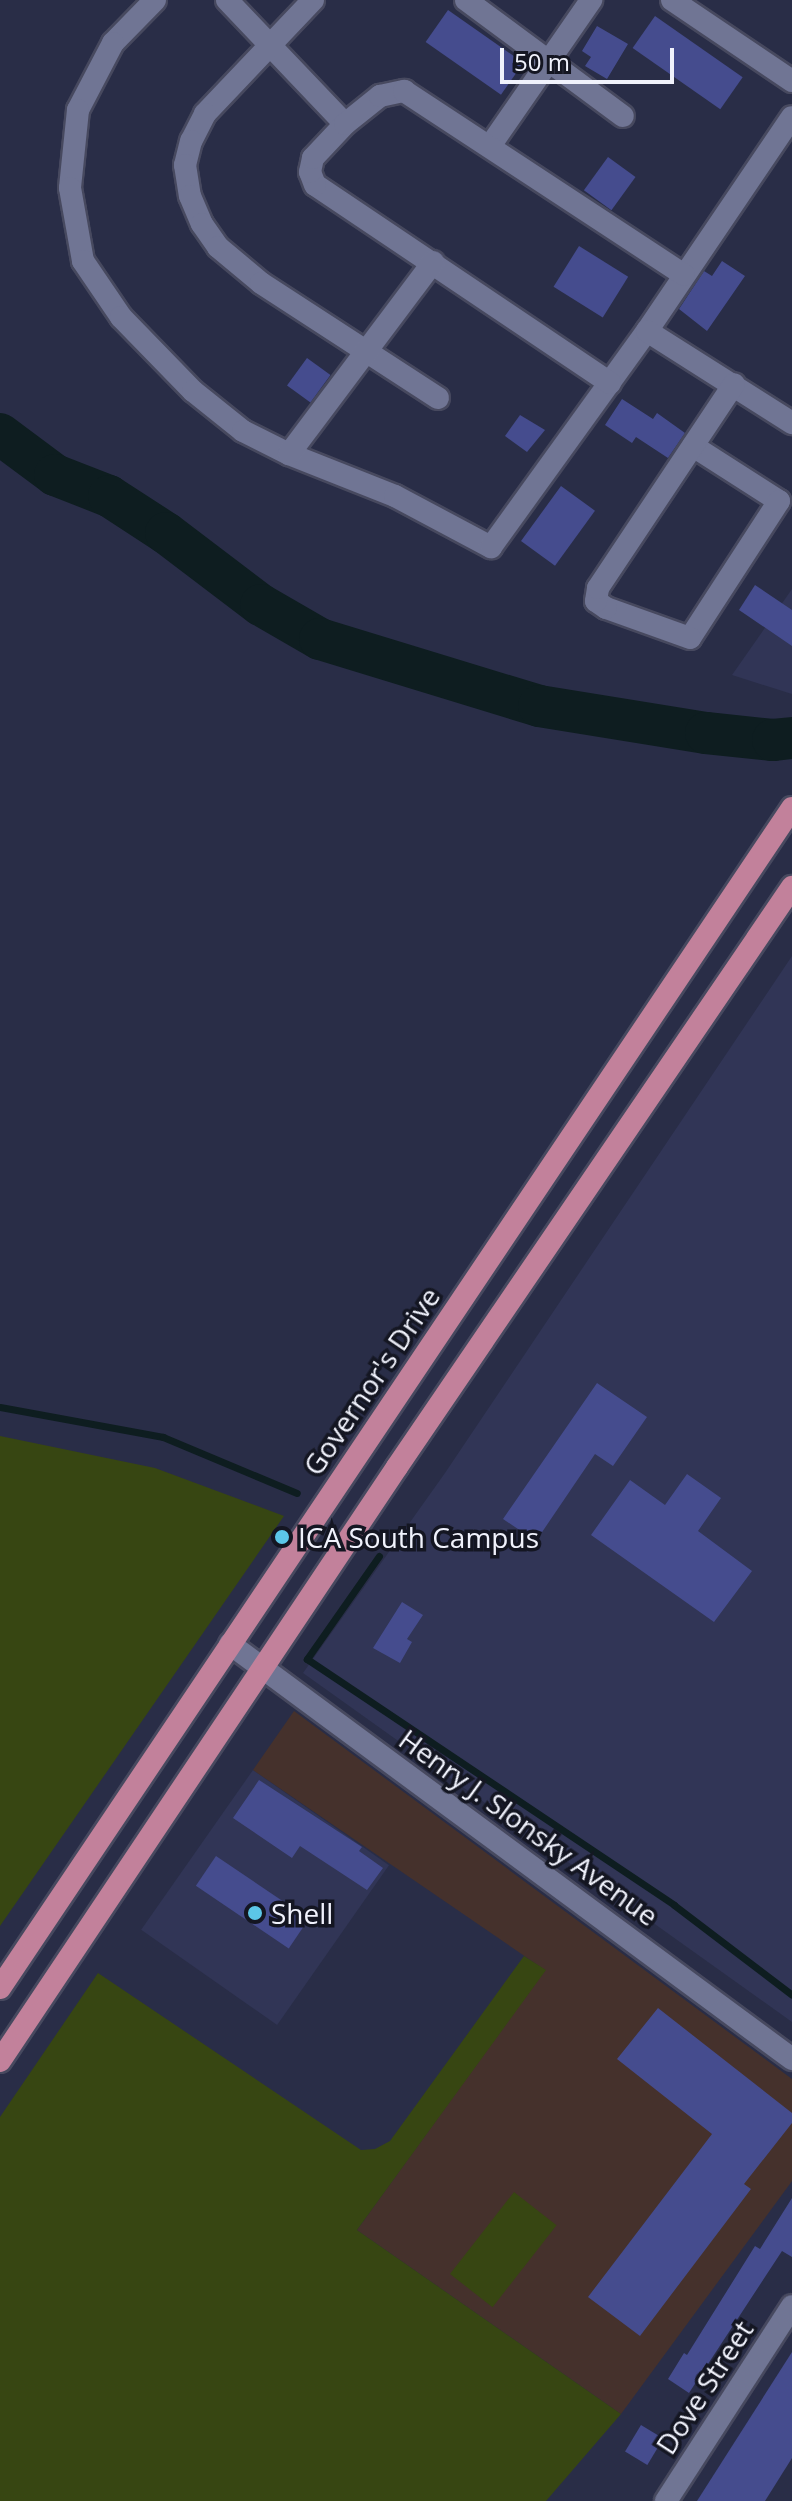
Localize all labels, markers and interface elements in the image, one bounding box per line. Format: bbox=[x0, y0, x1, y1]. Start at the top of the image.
scale bar bbox=[504, 32, 678, 82]
text: 50 m bbox=[514, 45, 570, 78]
street label: Governor's Drive bbox=[296, 1281, 446, 1481]
place label: ICA South Campus bbox=[298, 1520, 539, 1554]
marker: ICA South Campus bbox=[273, 1528, 291, 1546]
street label: Henry J. Slonsky Avenue bbox=[393, 1722, 665, 1932]
place label: Shell bbox=[271, 1896, 333, 1930]
marker: Shell bbox=[246, 1904, 264, 1922]
street label: Dove Street bbox=[648, 2314, 760, 2460]

